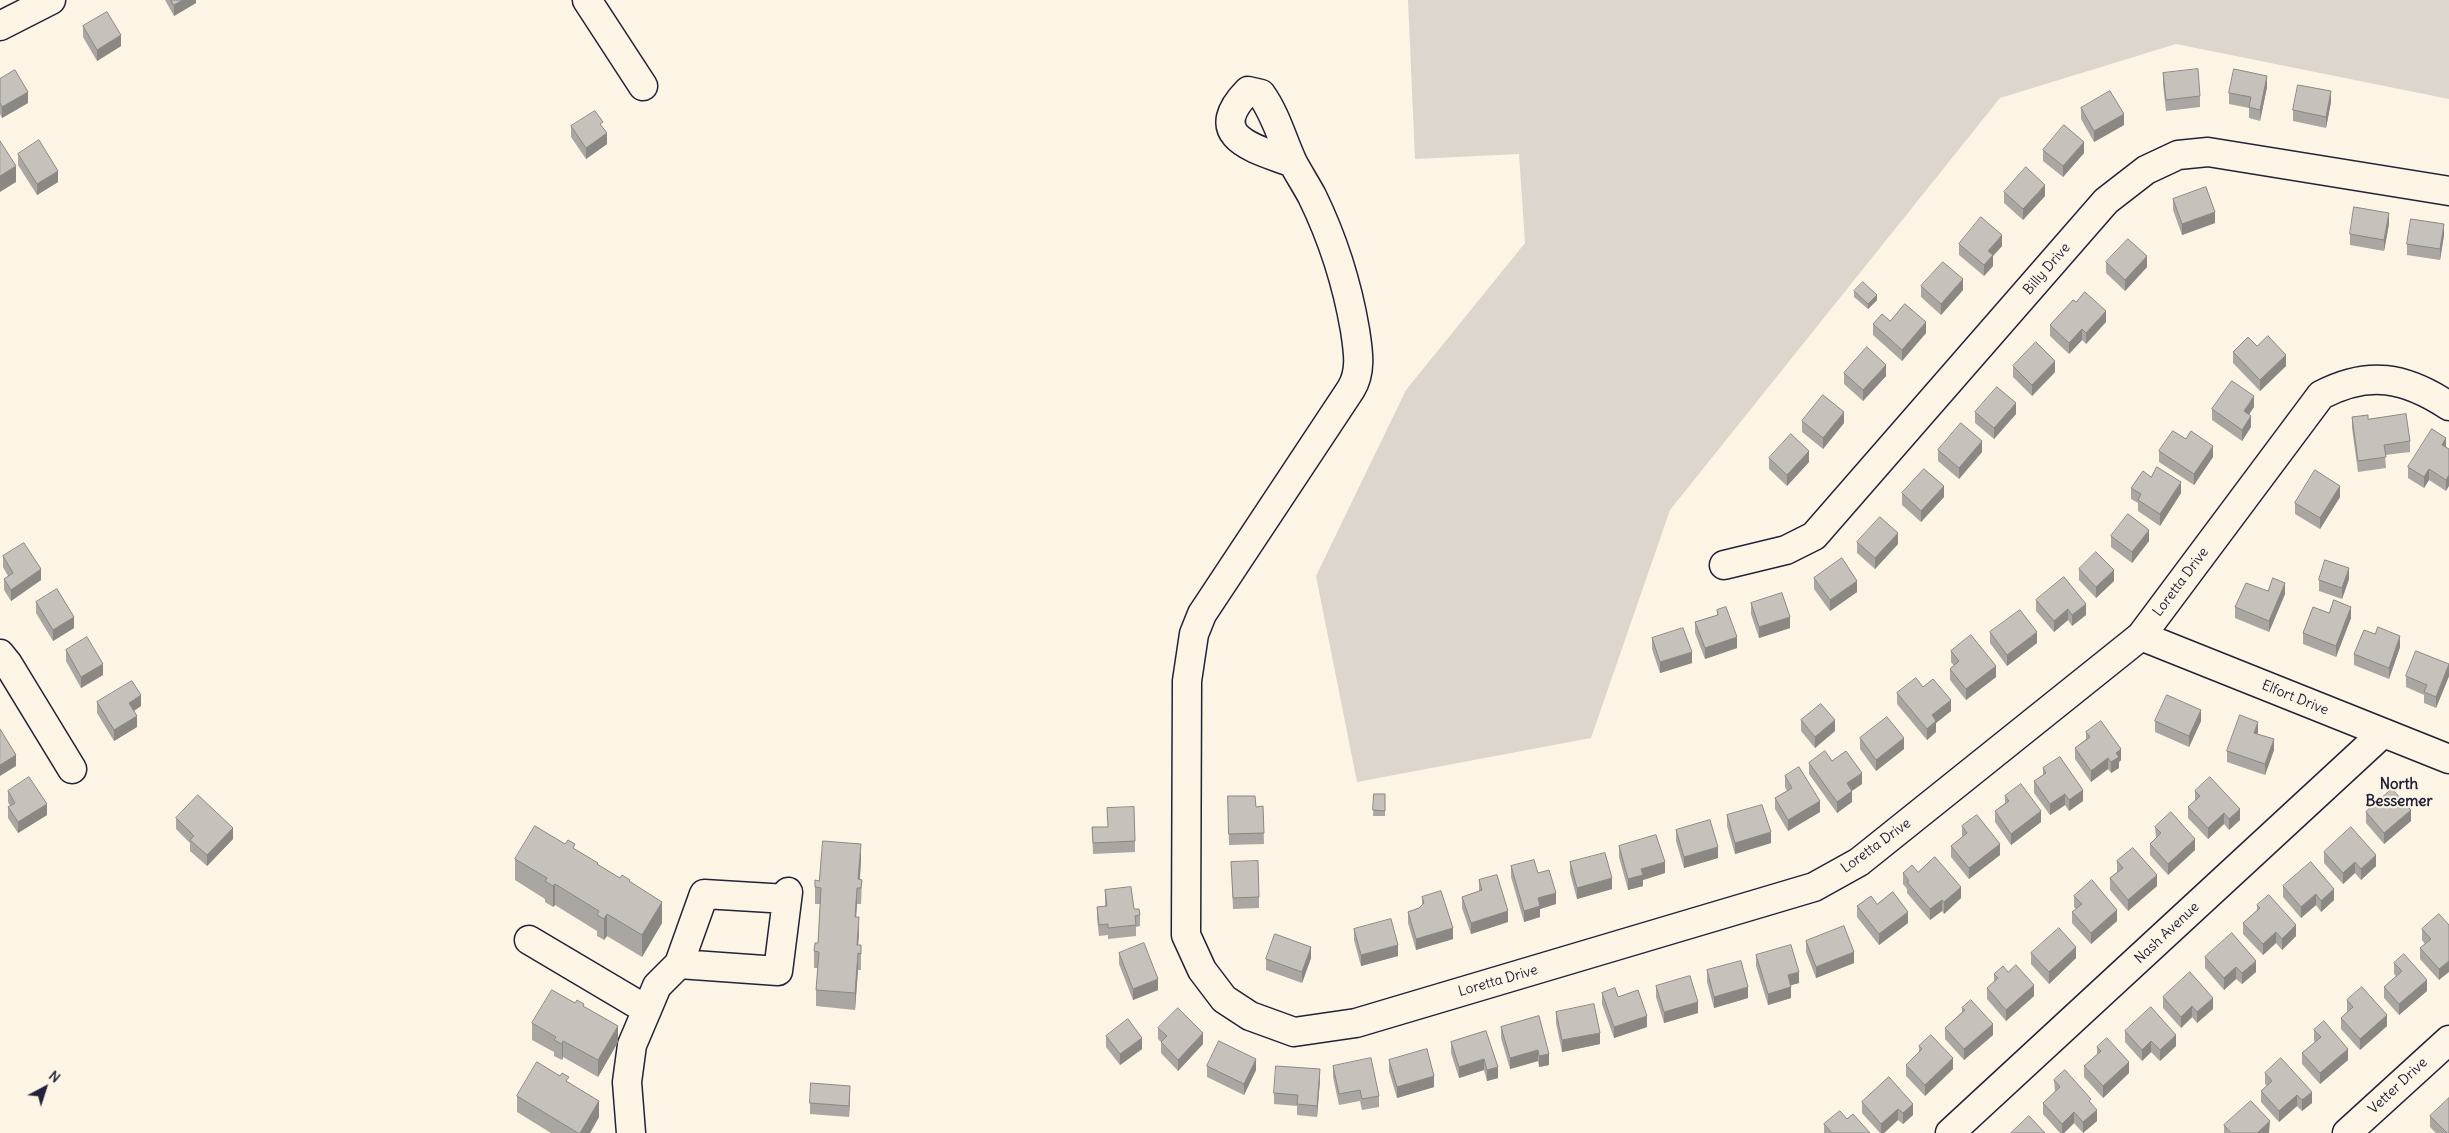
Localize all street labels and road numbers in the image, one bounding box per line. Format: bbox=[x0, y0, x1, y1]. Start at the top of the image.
street label: Billy Drive bbox=[2020, 240, 2074, 298]
street label: Loretta Drive bbox=[2150, 544, 2212, 620]
street label: Elfort Drive bbox=[2259, 677, 2331, 719]
street label: Loretta Drive bbox=[1838, 815, 1914, 877]
street label: Nash Avenue bbox=[2131, 899, 2203, 967]
street label: Loretta Drive bbox=[1456, 962, 1540, 1000]
street label: Vetter Drive bbox=[2365, 1054, 2431, 1118]

